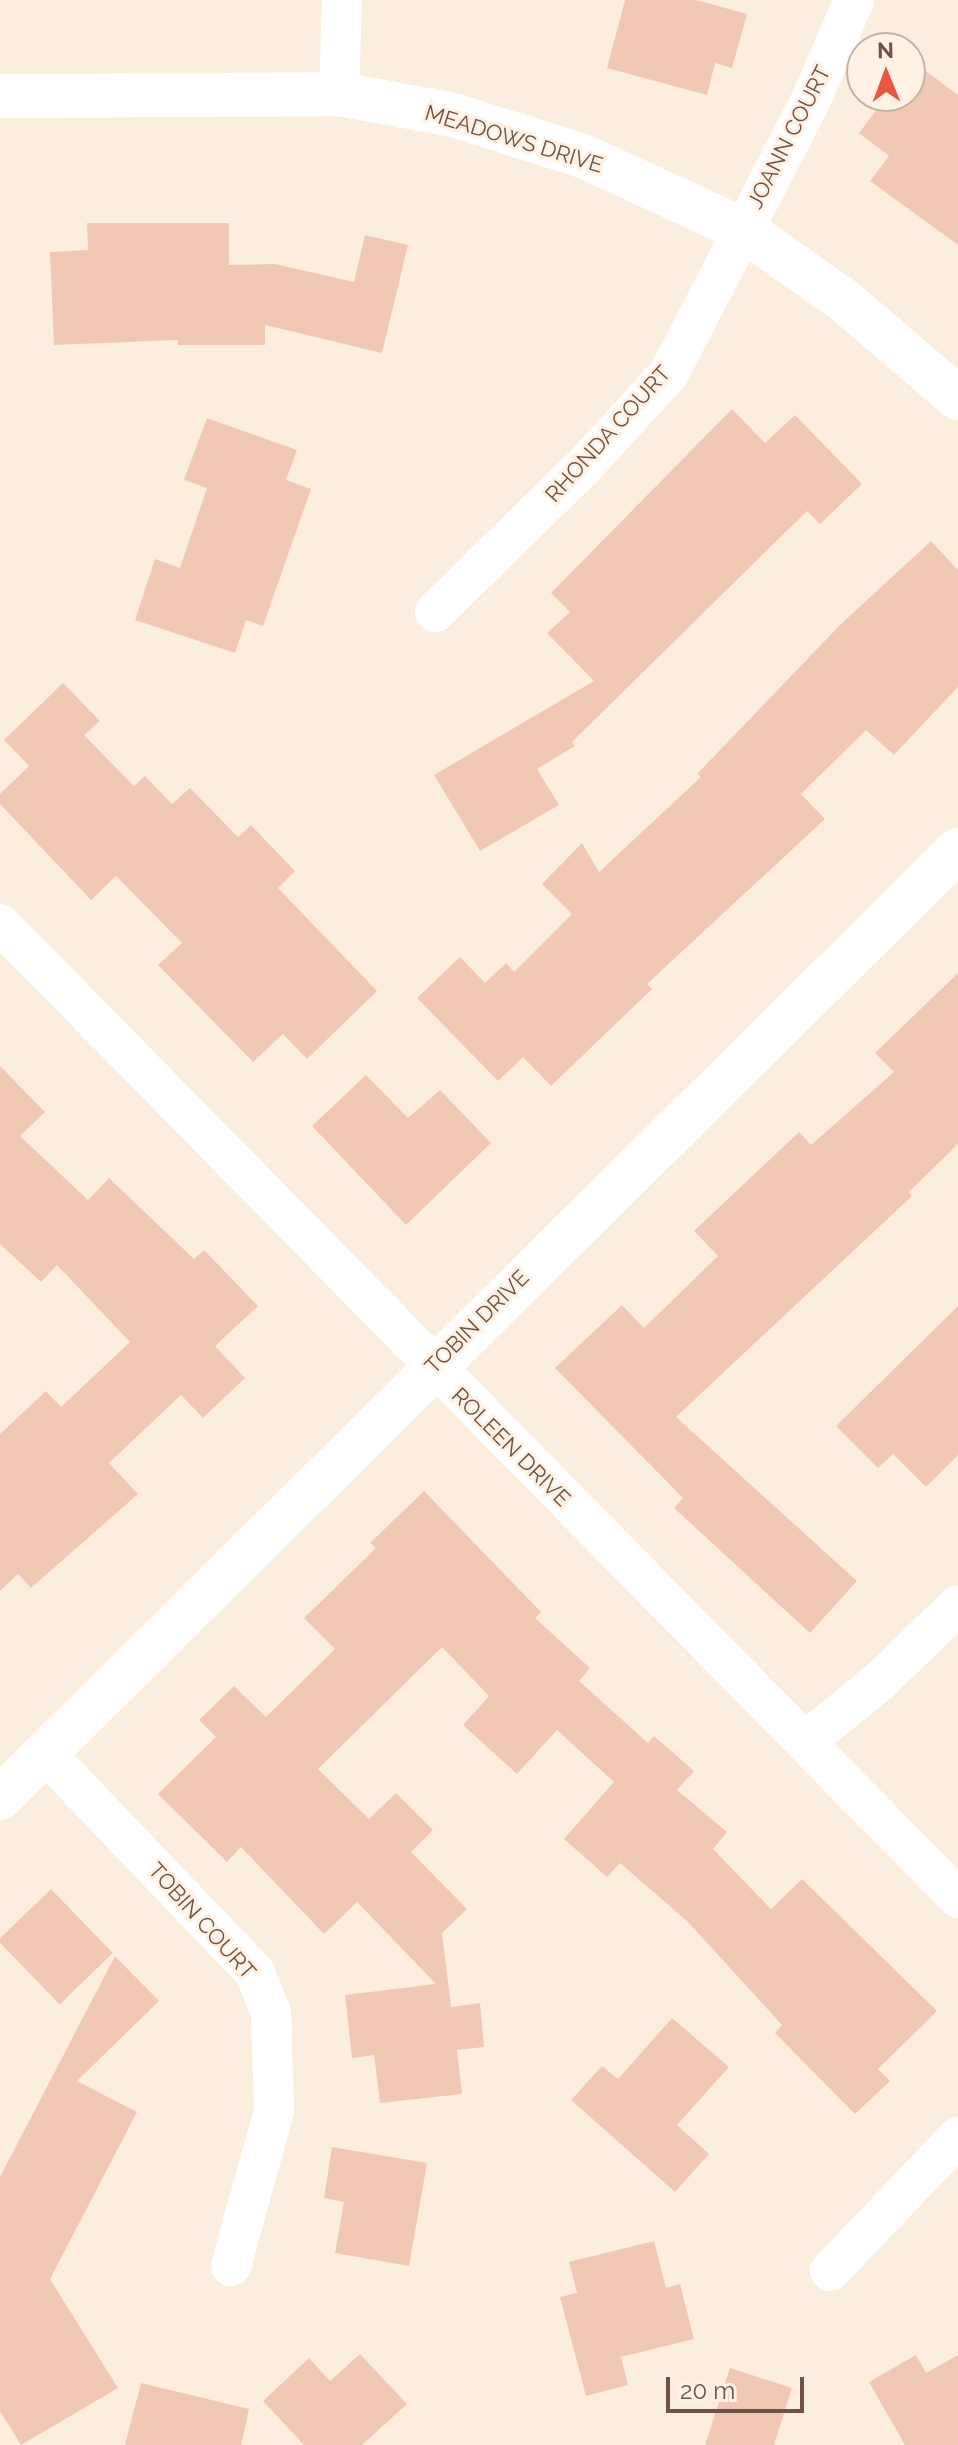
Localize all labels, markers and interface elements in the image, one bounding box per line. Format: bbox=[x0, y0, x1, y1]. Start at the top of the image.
north arrow bbox=[846, 32, 926, 112]
text: N bbox=[877, 37, 894, 63]
street label: JOANN COURT bbox=[742, 61, 836, 213]
street label: MEADOWS DRIVE bbox=[422, 99, 606, 179]
street label: RHONDA COURT bbox=[539, 360, 677, 508]
street label: TOBIN DRIVE bbox=[420, 1265, 534, 1379]
street label: ROLEEN DRIVE bbox=[446, 1382, 576, 1512]
street label: TOBIN COURT bbox=[143, 1857, 261, 1985]
scale bar bbox=[670, 2361, 808, 2411]
text: 20 m bbox=[680, 2376, 735, 2405]

